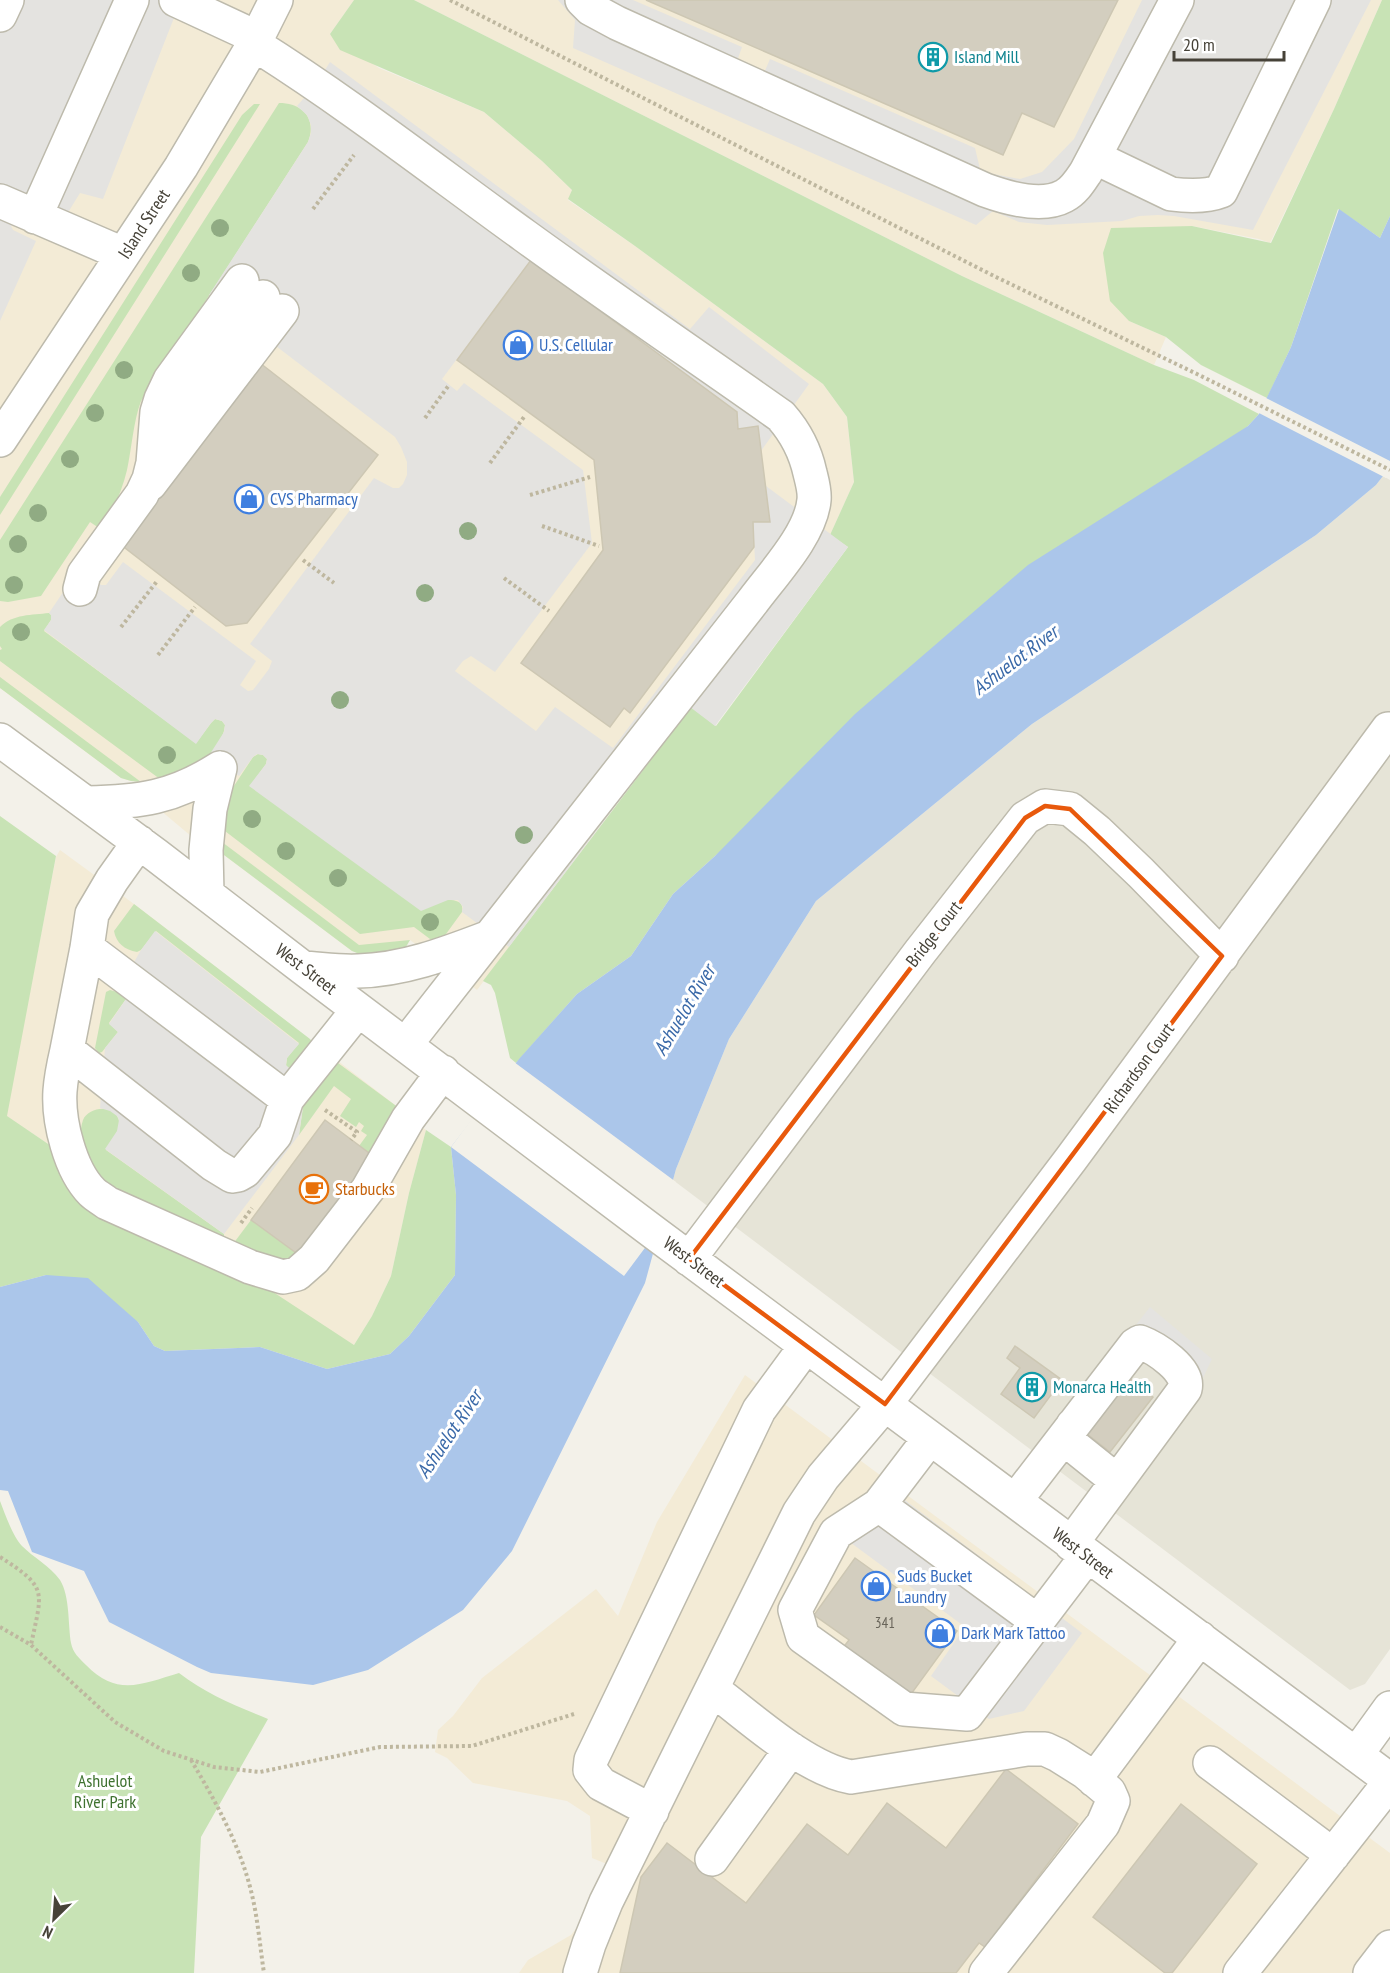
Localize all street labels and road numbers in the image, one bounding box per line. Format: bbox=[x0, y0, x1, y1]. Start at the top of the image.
street label: Island Street bbox=[113, 185, 175, 263]
street label: Bridge Court bbox=[901, 896, 967, 971]
street label: West Street bbox=[271, 938, 342, 999]
street label: Richardson Court bbox=[1098, 1018, 1179, 1117]
street label: West Street bbox=[659, 1231, 730, 1292]
street label: West Street bbox=[1048, 1522, 1119, 1583]

